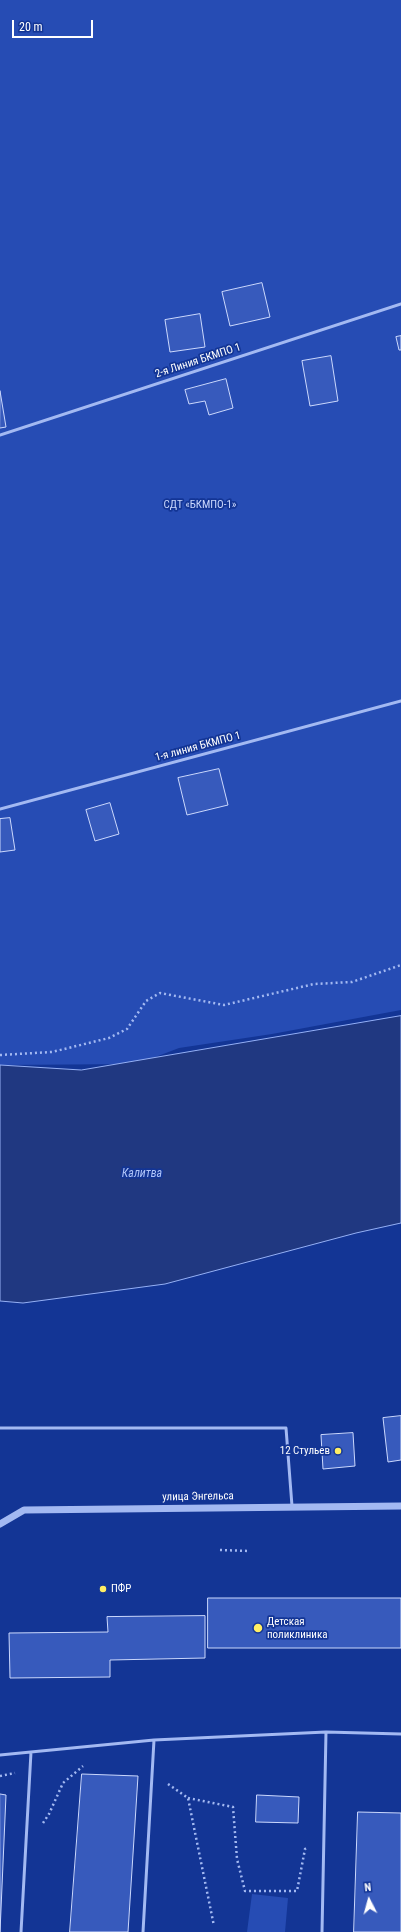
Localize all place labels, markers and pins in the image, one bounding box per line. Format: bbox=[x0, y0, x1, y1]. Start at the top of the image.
place label: 12 Стульев bbox=[280, 1444, 330, 1458]
marker: 12 Стульев bbox=[333, 1446, 343, 1456]
place label: ПФР bbox=[111, 1582, 131, 1596]
marker: ПФР bbox=[98, 1584, 108, 1594]
place label: Детская поликлиника bbox=[267, 1615, 328, 1641]
marker: Детская поликлиника bbox=[252, 1622, 264, 1634]

